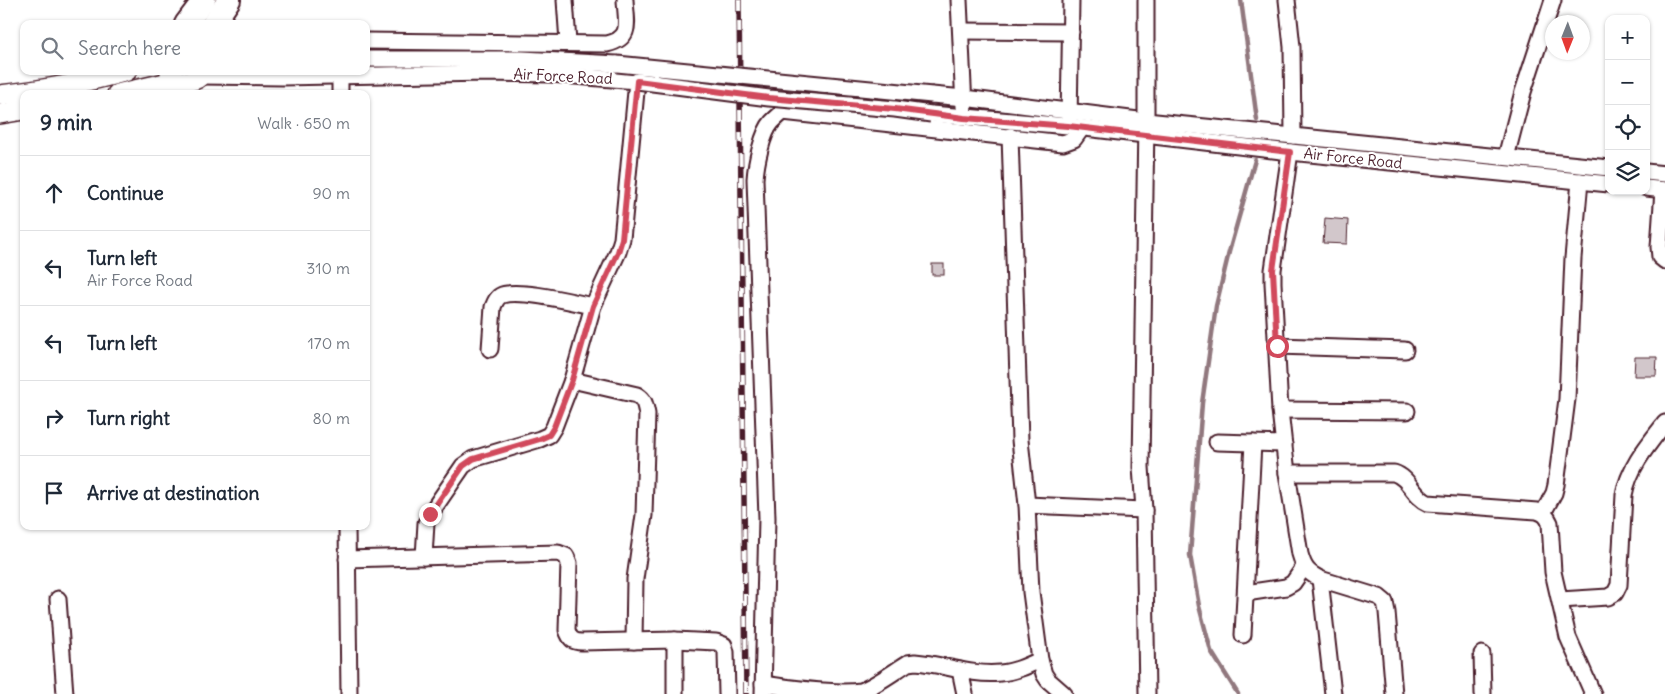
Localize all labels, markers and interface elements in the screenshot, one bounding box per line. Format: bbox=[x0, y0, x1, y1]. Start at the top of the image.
north arrow bbox=[1545, 15, 1590, 60]
map controls bbox=[1605, 15, 1650, 195]
button: + bbox=[1605, 15, 1650, 60]
search box bbox=[20, 20, 370, 75]
icon: search bbox=[38, 34, 66, 62]
text: Search here bbox=[78, 36, 181, 60]
button: − bbox=[1605, 60, 1650, 105]
street label: Air Force Road bbox=[513, 64, 613, 88]
button: locate bbox=[1605, 105, 1650, 150]
text: 9 min bbox=[40, 109, 92, 136]
text: Walk · 650 m bbox=[257, 113, 350, 133]
street label: Air Force Road bbox=[1303, 143, 1403, 173]
button: layers bbox=[1605, 150, 1650, 195]
icon: ahead bbox=[40, 179, 68, 207]
text: Continue bbox=[87, 181, 164, 205]
text: 90 m bbox=[312, 183, 350, 203]
text: Turn left bbox=[87, 246, 157, 270]
icon: left bbox=[40, 254, 68, 282]
text: 310 m bbox=[306, 258, 350, 278]
text: Air Force Road bbox=[87, 270, 193, 290]
icon: left bbox=[40, 329, 68, 357]
text: Turn left bbox=[87, 331, 157, 355]
text: 170 m bbox=[307, 333, 350, 353]
route start bbox=[1266, 335, 1289, 358]
icon: right bbox=[40, 404, 68, 432]
text: Turn right bbox=[87, 406, 170, 430]
text: 80 m bbox=[312, 408, 350, 428]
icon: arrive bbox=[40, 479, 68, 507]
text: Arrive at destination bbox=[87, 481, 260, 505]
route end bbox=[419, 503, 442, 526]

